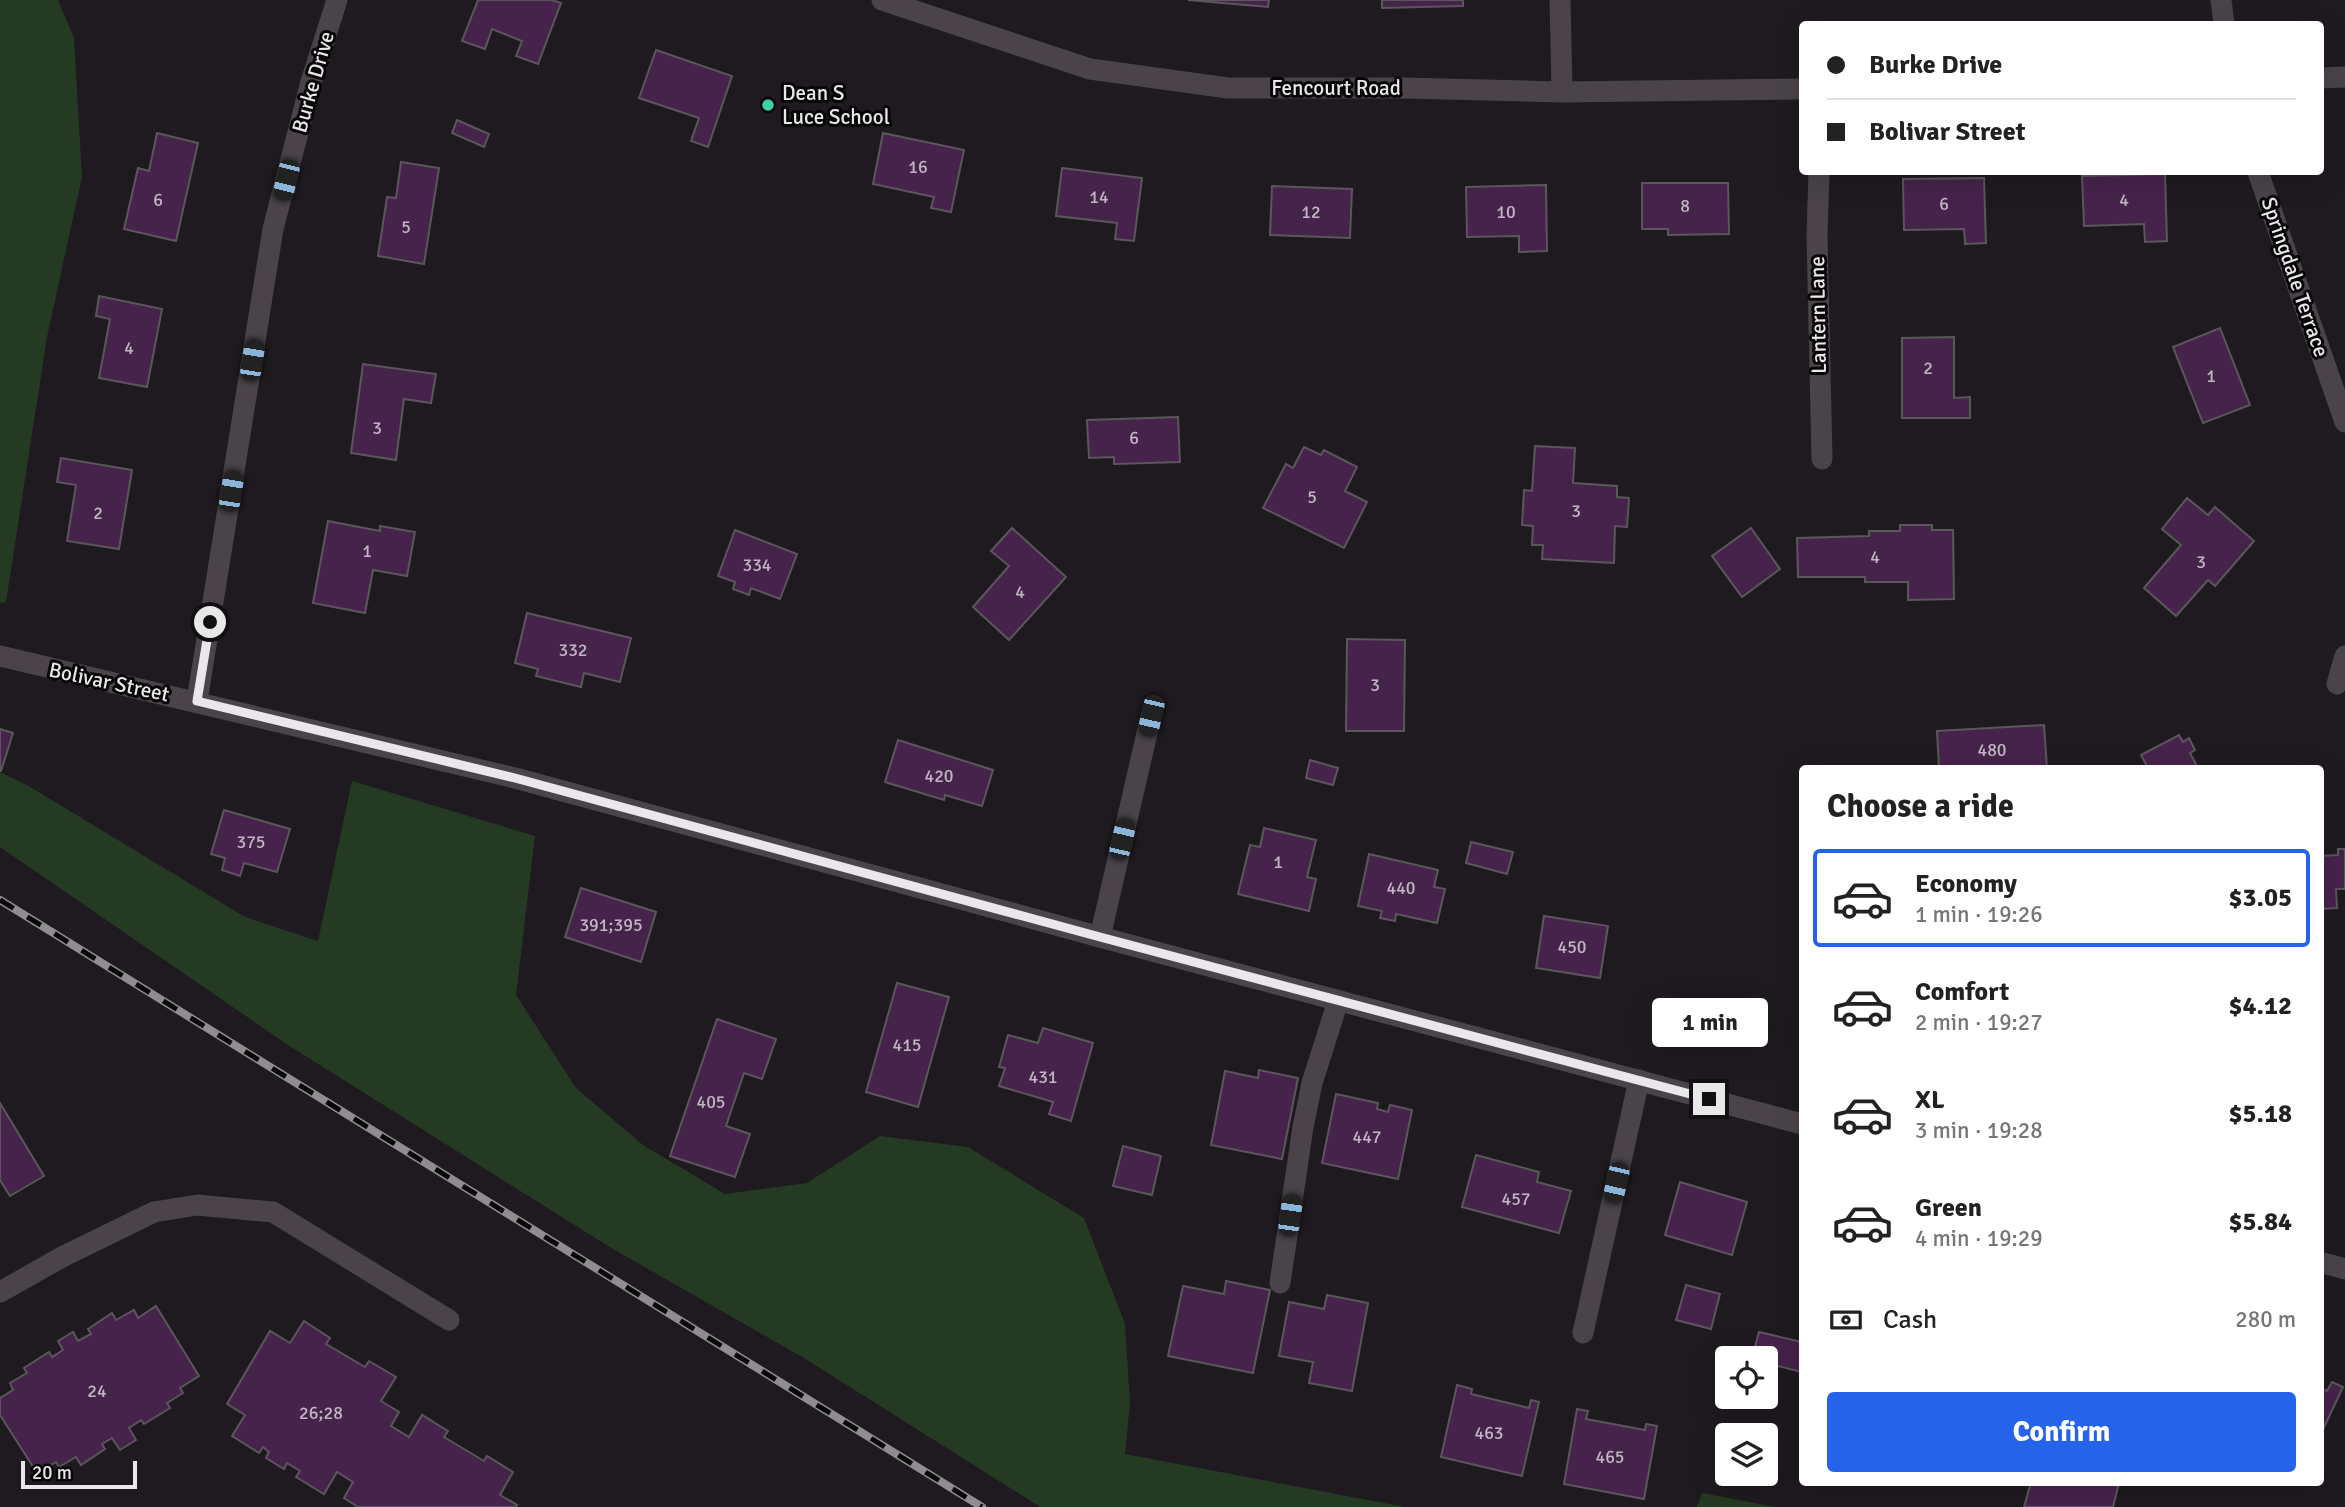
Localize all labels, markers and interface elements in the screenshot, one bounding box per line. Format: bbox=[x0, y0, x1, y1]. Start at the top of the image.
street label: Burke Drive bbox=[286, 28, 340, 136]
text: Burke Drive bbox=[1869, 49, 2002, 81]
street label: Fencourt Road bbox=[1271, 75, 1401, 101]
place label: Dean S Luce School bbox=[782, 80, 890, 130]
marker: Dean S Luce School bbox=[760, 97, 776, 113]
text: Bolivar Street bbox=[1869, 116, 2025, 148]
house number: 16 bbox=[908, 156, 928, 178]
car bbox=[271, 157, 302, 203]
house number: 14 bbox=[1089, 186, 1109, 208]
house number: 6 bbox=[153, 189, 163, 211]
house number: 4 bbox=[2119, 189, 2129, 211]
house number: 6 bbox=[1939, 193, 1949, 215]
street label: Springdale Terrace bbox=[2255, 194, 2335, 360]
house number: 8 bbox=[1680, 195, 1690, 217]
house number: 12 bbox=[1301, 201, 1321, 223]
house number: 10 bbox=[1496, 201, 1516, 223]
house number: 5 bbox=[401, 216, 411, 238]
street label: Lantern Lane bbox=[1804, 256, 1832, 374]
house number: 4 bbox=[124, 337, 134, 359]
car bbox=[239, 338, 266, 382]
house number: 2 bbox=[1923, 357, 1933, 379]
house number: 1 bbox=[2206, 365, 2216, 387]
house number: 3 bbox=[372, 417, 382, 439]
house number: 6 bbox=[1129, 427, 1139, 449]
car bbox=[218, 469, 245, 513]
house number: 5 bbox=[1307, 486, 1317, 508]
house number: 3 bbox=[1571, 500, 1581, 522]
house number: 2 bbox=[93, 502, 103, 524]
house number: 1 bbox=[362, 540, 372, 562]
house number: 4 bbox=[1870, 546, 1880, 568]
house number: 3 bbox=[2196, 551, 2206, 573]
house number: 334 bbox=[742, 554, 772, 576]
house number: 4 bbox=[1015, 581, 1025, 603]
route start bbox=[194, 606, 226, 638]
house number: 332 bbox=[558, 639, 588, 661]
street label: Bolivar Street bbox=[46, 657, 172, 707]
house number: 3 bbox=[1370, 674, 1380, 696]
car bbox=[1137, 693, 1166, 739]
house number: 480 bbox=[1977, 739, 2007, 761]
house number: 420 bbox=[924, 765, 954, 787]
text: Choose a ride bbox=[1827, 787, 2014, 826]
car bbox=[1108, 816, 1137, 862]
house number: 375 bbox=[236, 831, 266, 853]
house number: 1 bbox=[1273, 851, 1283, 873]
icon: car bbox=[1831, 867, 1894, 930]
text: Economy bbox=[1915, 868, 2017, 900]
house number: 440 bbox=[1386, 877, 1416, 899]
text: $3.05 bbox=[2228, 882, 2292, 914]
text: 1 min · 19:26 bbox=[1915, 900, 2043, 929]
house number: 391;395 bbox=[579, 914, 643, 936]
house number: 450 bbox=[1557, 936, 1587, 958]
icon: car bbox=[1831, 975, 1894, 1038]
text: Comfort bbox=[1915, 976, 2009, 1008]
text: $4.12 bbox=[2228, 990, 2292, 1022]
callout: 1 min bbox=[1651, 998, 1767, 1046]
text: 1 min bbox=[1682, 1008, 1738, 1037]
text: 2 min · 19:27 bbox=[1915, 1008, 2043, 1037]
house number: 415 bbox=[892, 1034, 922, 1056]
house number: 431 bbox=[1028, 1066, 1058, 1088]
route end bbox=[1693, 1083, 1725, 1115]
icon: car bbox=[1831, 1083, 1894, 1146]
text: XL bbox=[1915, 1084, 1945, 1116]
house number: 405 bbox=[696, 1091, 726, 1113]
text: $5.18 bbox=[2228, 1098, 2292, 1130]
text: 3 min · 19:28 bbox=[1915, 1116, 2043, 1145]
house number: 447 bbox=[1352, 1126, 1382, 1148]
car bbox=[1602, 1160, 1631, 1206]
house number: 457 bbox=[1501, 1188, 1531, 1210]
icon: car bbox=[1831, 1191, 1894, 1254]
text: Green bbox=[1915, 1192, 1982, 1224]
car bbox=[1277, 1193, 1304, 1237]
text: $5.84 bbox=[2228, 1206, 2292, 1238]
text: 4 min · 19:29 bbox=[1915, 1224, 2043, 1253]
icon: cash bbox=[1827, 1301, 1865, 1339]
text: Cash bbox=[1883, 1304, 1937, 1336]
text: 280 m bbox=[2235, 1305, 2296, 1334]
map controls bbox=[1715, 1346, 1778, 1486]
button: locate bbox=[1715, 1346, 1778, 1409]
house number: 24 bbox=[87, 1380, 107, 1402]
button: Confirm bbox=[1827, 1392, 2296, 1472]
house number: 26;28 bbox=[299, 1402, 343, 1424]
house number: 463 bbox=[1474, 1422, 1504, 1444]
button: layers bbox=[1715, 1423, 1778, 1486]
house number: 465 bbox=[1595, 1446, 1625, 1468]
scale bar bbox=[21, 1458, 136, 1490]
text: 20 m bbox=[32, 1461, 72, 1485]

